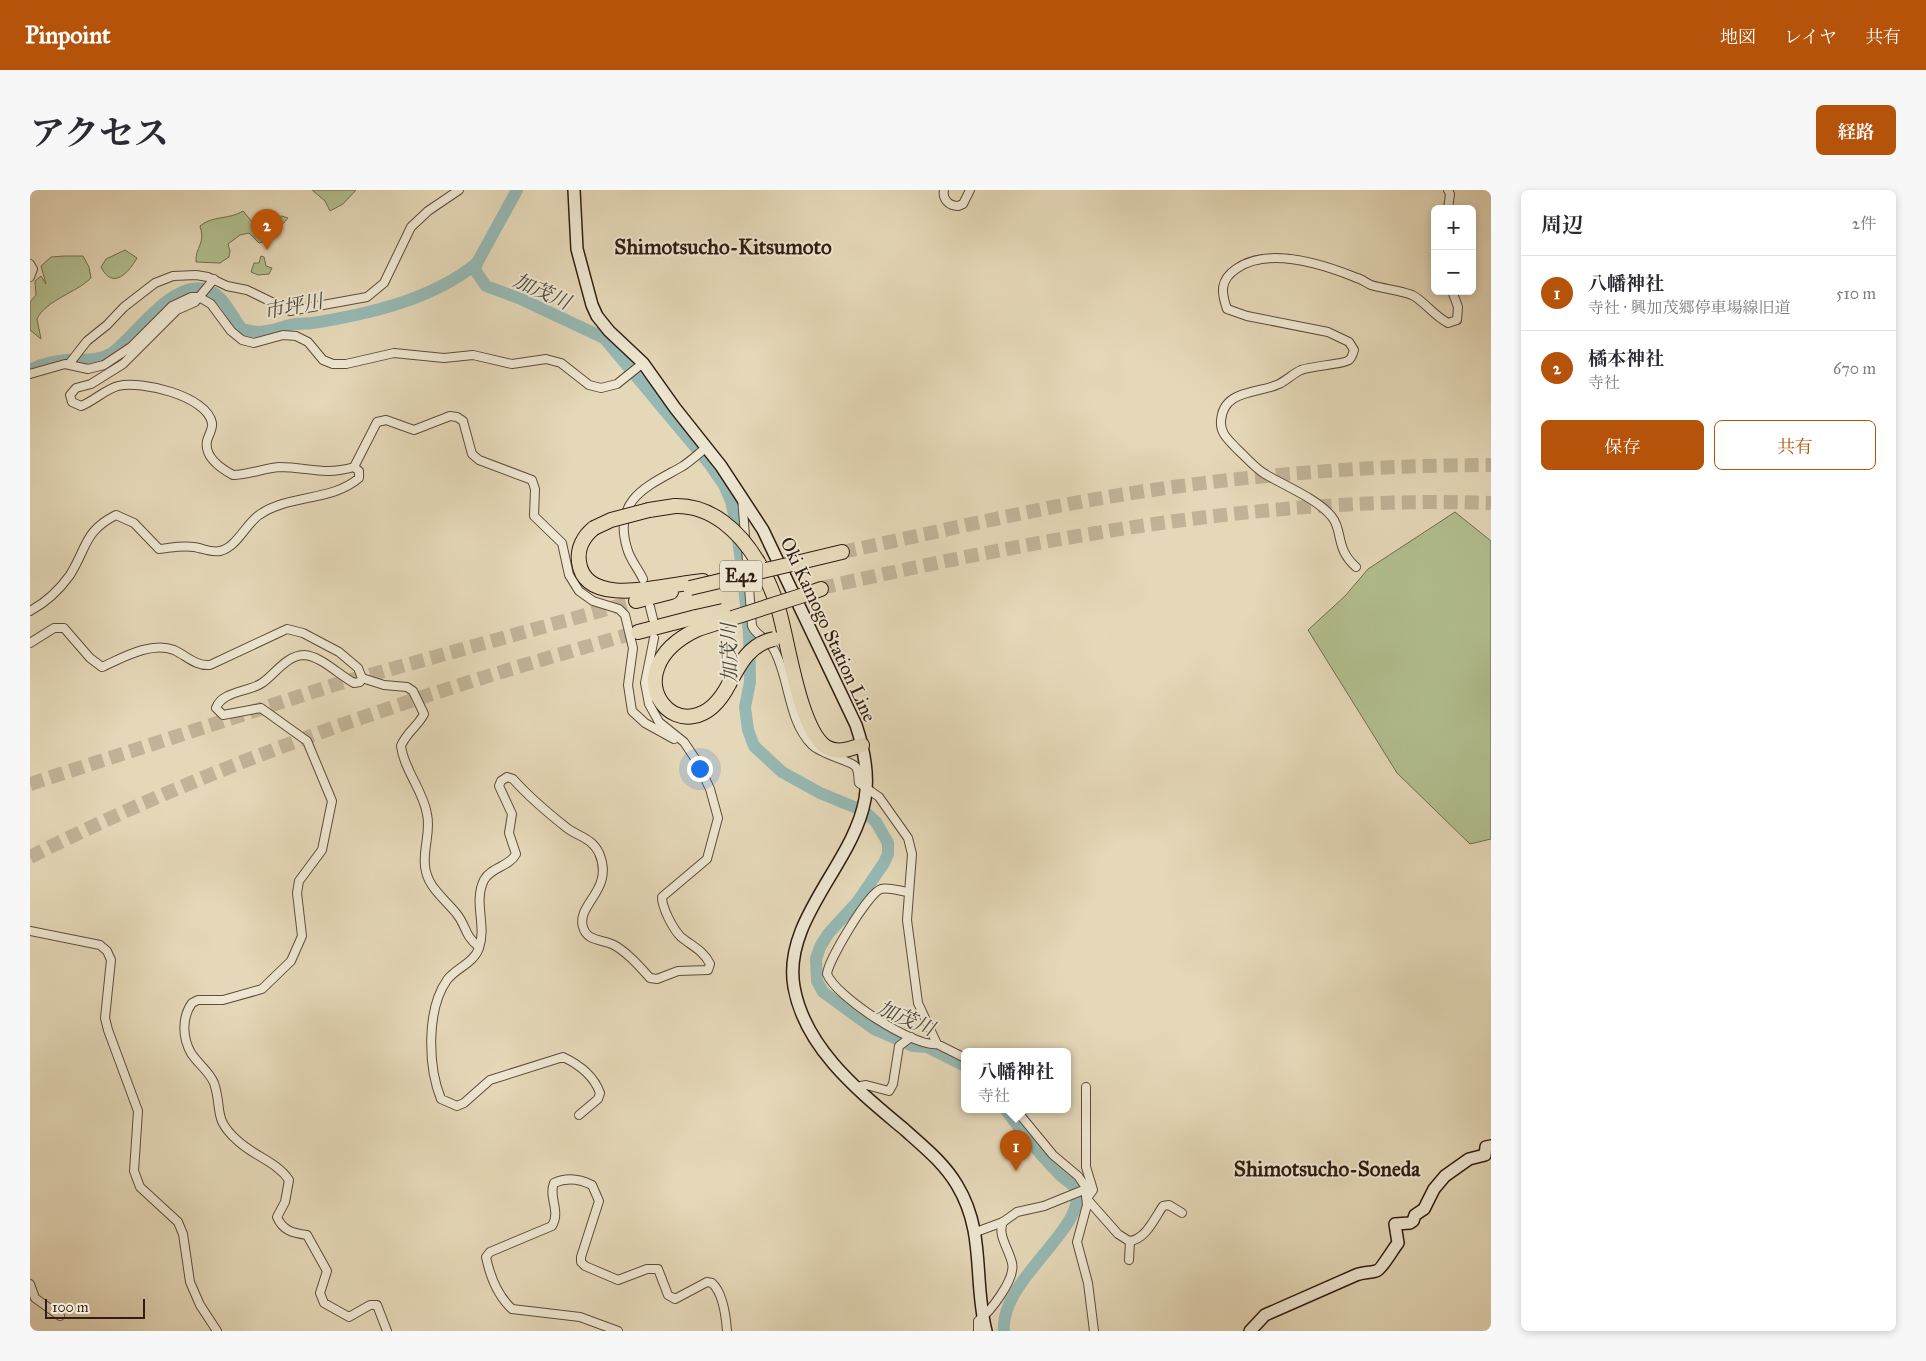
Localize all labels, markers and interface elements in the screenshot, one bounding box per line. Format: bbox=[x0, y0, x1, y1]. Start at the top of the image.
text: Pinpoint bbox=[25, 20, 111, 50]
text: 地図 bbox=[1720, 26, 1756, 48]
text: レイヤ bbox=[1784, 26, 1837, 48]
text: 共有 bbox=[1865, 26, 1901, 48]
button: 経路 bbox=[1816, 105, 1896, 155]
text: アクセス bbox=[30, 112, 169, 155]
map controls bbox=[1431, 205, 1476, 295]
button: + bbox=[1431, 205, 1476, 250]
pin: 2 bbox=[251, 209, 283, 250]
text: 周辺 bbox=[1541, 212, 1583, 238]
text: 2件 bbox=[1852, 214, 1876, 233]
district label: Shimotsucho-Kitsumoto bbox=[614, 234, 832, 260]
button: − bbox=[1431, 250, 1476, 295]
water label: 加茂川 bbox=[510, 268, 576, 315]
text: 八幡神社 bbox=[1588, 272, 1664, 295]
text: 1 bbox=[1554, 284, 1560, 303]
text: 510 m bbox=[1836, 284, 1876, 303]
water label: 市坪川 bbox=[261, 288, 327, 324]
text: 寺社 · 興加茂郷停車場線旧道 bbox=[1588, 298, 1790, 317]
text: 橘本神社 bbox=[1588, 347, 1664, 370]
text: 2 bbox=[1553, 359, 1561, 378]
text: 670 m bbox=[1833, 359, 1876, 378]
text: 寺社 bbox=[1588, 373, 1620, 392]
button: 保存 bbox=[1541, 420, 1704, 470]
button: 共有 bbox=[1714, 420, 1876, 470]
street label: Oki Kamogo Station Line bbox=[775, 533, 882, 726]
road number: E42 bbox=[720, 561, 762, 592]
water label: 加茂川 bbox=[716, 621, 742, 683]
your location bbox=[687, 756, 713, 782]
water label: 加茂川 bbox=[874, 995, 940, 1042]
popup bbox=[961, 1048, 1071, 1113]
text: 八幡神社 bbox=[978, 1060, 1054, 1083]
text: 寺社 bbox=[978, 1086, 1010, 1105]
pin: 1 bbox=[1000, 1130, 1032, 1171]
district label: Shimotsucho-Soneda bbox=[1234, 1156, 1421, 1182]
scale bar bbox=[45, 1296, 145, 1319]
text: 100 m bbox=[52, 1299, 89, 1316]

